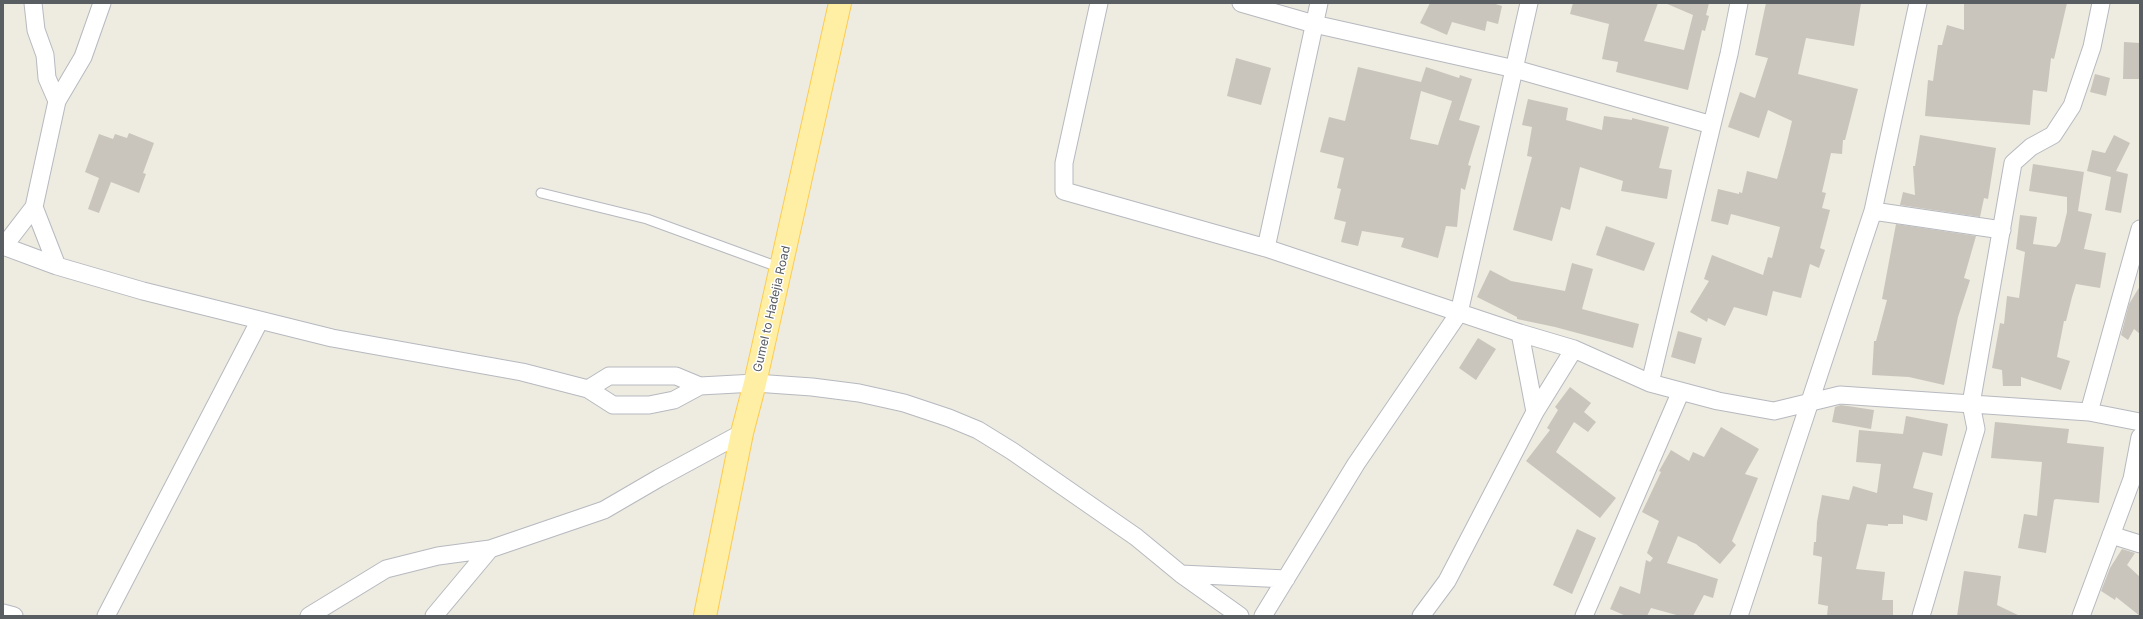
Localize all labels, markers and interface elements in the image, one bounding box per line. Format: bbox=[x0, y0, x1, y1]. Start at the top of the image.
street label: Gumel to Hadejia Road bbox=[750, 244, 794, 374]

